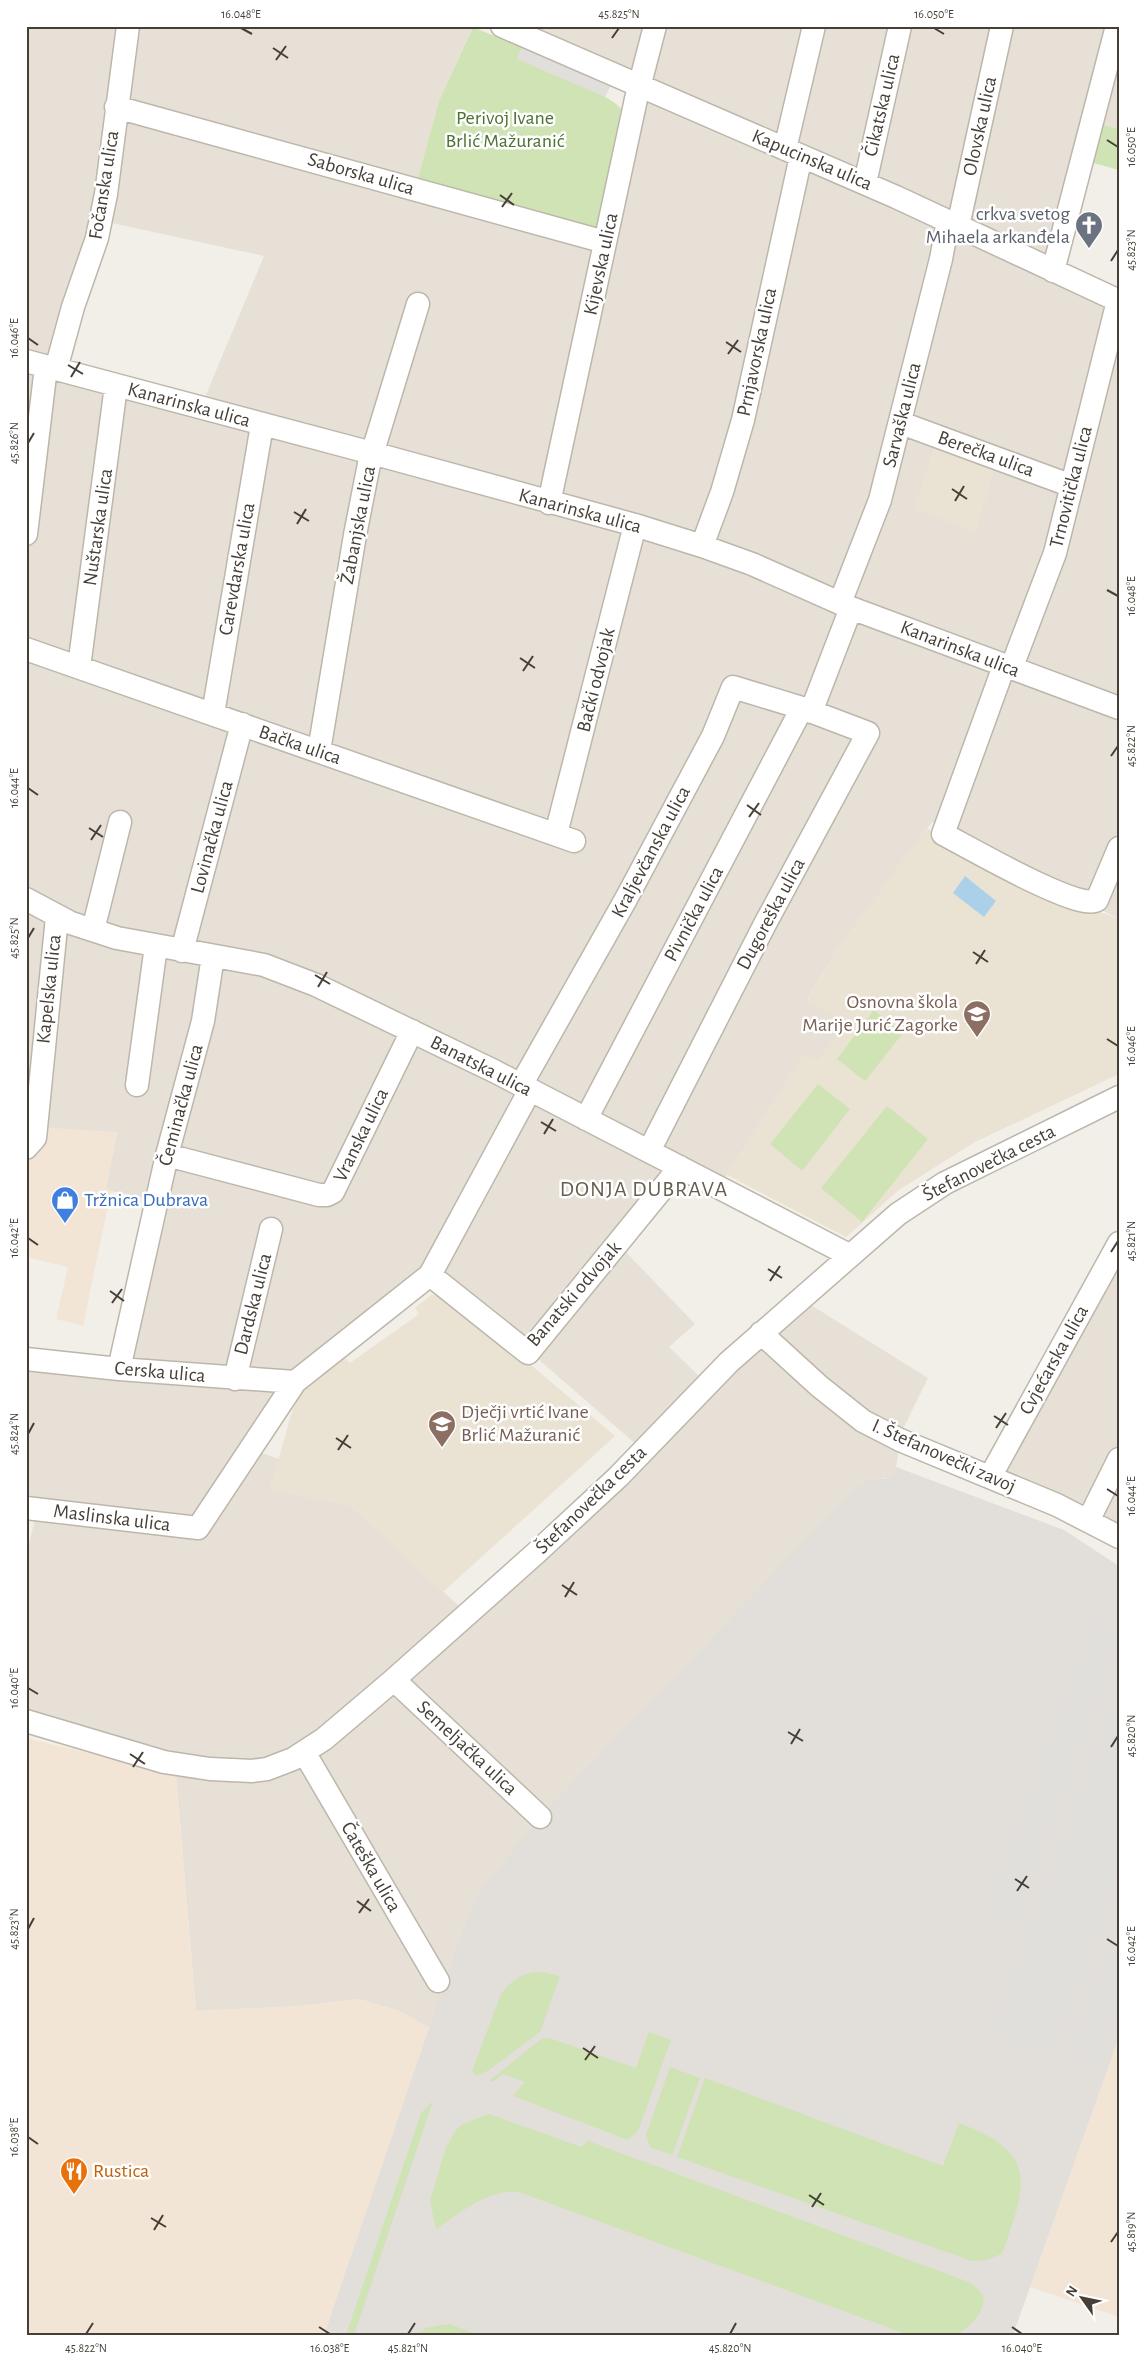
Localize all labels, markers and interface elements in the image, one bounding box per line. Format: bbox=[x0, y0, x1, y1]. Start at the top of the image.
text: 16.048°E bbox=[221, 8, 261, 20]
text: 45.825°N bbox=[598, 8, 640, 20]
text: 16.050°E bbox=[914, 8, 954, 20]
street label: Čikatska ulica bbox=[859, 51, 904, 158]
street label: Olovska ulica bbox=[960, 75, 1000, 177]
park label: Perivoj Ivane Brlić Mažuranić bbox=[445, 108, 565, 151]
street label: Kapucinska ulica bbox=[749, 126, 875, 194]
text: 16.050°E bbox=[1125, 127, 1137, 167]
street label: Fočanska ulica bbox=[86, 129, 122, 241]
street label: Saborska ulica bbox=[305, 149, 417, 199]
place label: crkva svetog Mihaela arkanđela bbox=[926, 204, 1070, 247]
church icon: crkva svetog Mihaela arkanđela bbox=[1074, 210, 1104, 249]
street label: Kijevska ulica bbox=[580, 211, 622, 317]
text: 45.823°N bbox=[1125, 229, 1137, 271]
street label: Prnjavorska ulica bbox=[734, 286, 780, 418]
text: 16.046°E bbox=[8, 318, 20, 358]
street label: Sarvaška ulica bbox=[879, 360, 925, 470]
street label: Kanarinska ulica bbox=[125, 379, 253, 431]
text: 45.826°N bbox=[8, 422, 20, 464]
street label: Trnovitička ulica bbox=[1046, 424, 1096, 550]
street label: Berečka ulica bbox=[935, 427, 1037, 481]
street label: Žabanjska ulica bbox=[336, 464, 379, 586]
street label: Nuštarska ulica bbox=[80, 467, 116, 587]
street label: Kanarinska ulica bbox=[516, 485, 644, 537]
street label: Carevdarska ulica bbox=[215, 501, 259, 637]
text: 16.048°E bbox=[1125, 576, 1137, 616]
street label: Kanarinska ulica bbox=[898, 617, 1022, 681]
street label: Bački odvojak bbox=[573, 626, 619, 734]
street label: Bačka ulica bbox=[256, 722, 344, 768]
text: 45.822°N bbox=[1125, 725, 1137, 767]
text: 16.044°E bbox=[8, 768, 20, 808]
street label: Lovinačka ulica bbox=[187, 778, 237, 896]
street label: Kraljevčanska ulica bbox=[608, 783, 694, 921]
street label: Dugoreška ulica bbox=[733, 855, 809, 973]
street label: Pivnička ulica bbox=[661, 863, 727, 965]
text: 45.825°N bbox=[8, 917, 20, 959]
street label: Kapelska ulica bbox=[33, 933, 65, 1045]
place label: Osnovna škola Marije Jurić Zagorke bbox=[802, 992, 958, 1035]
school or university icon: Osnovna škola Marije Jurić Zagorke bbox=[962, 999, 992, 1038]
text: 16.046°E bbox=[1125, 1026, 1137, 1066]
street label: Banatska ulica bbox=[427, 1032, 535, 1100]
street label: Čeminačka ulica bbox=[154, 1042, 207, 1168]
street label: Vranska ulica bbox=[330, 1085, 392, 1185]
street label: Štefanovečka cesta bbox=[919, 1120, 1059, 1205]
district label: DONJA DUBRAVA bbox=[560, 1178, 728, 1200]
shop icon: Tržnica Dubrava bbox=[50, 1185, 80, 1224]
place label: Tržnica Dubrava bbox=[84, 1190, 208, 1210]
text: 16.042°E bbox=[8, 1218, 20, 1258]
text: 45.821°N bbox=[1125, 1221, 1137, 1261]
street label: Banatski odvojak bbox=[523, 1238, 625, 1350]
street label: Dardska ulica bbox=[231, 1251, 275, 1357]
street label: Cvjećarska ulica bbox=[1016, 1302, 1092, 1418]
street label: Cerska ulica bbox=[114, 1358, 206, 1386]
place label: Dječji vrtić Ivane Brlić Mažuranić bbox=[461, 1402, 589, 1445]
school or university icon: Dječji vrtić Ivane Brlić Mažuranić bbox=[427, 1409, 457, 1448]
text: 45.824°N bbox=[8, 1413, 20, 1455]
street label: I. Štefanovečki zavoj bbox=[869, 1414, 1019, 1497]
street label: Štefanovečka cesta bbox=[531, 1441, 650, 1558]
text: 16.044°E bbox=[1125, 1476, 1137, 1516]
street label: Maslinska ulica bbox=[52, 1501, 172, 1535]
text: 16.040°E bbox=[8, 1668, 20, 1708]
street label: Semeljačka ulica bbox=[413, 1697, 521, 1799]
text: 45.820°N bbox=[1125, 1715, 1137, 1757]
street label: Čateška ulica bbox=[337, 1818, 406, 1915]
text: 45.823°N bbox=[8, 1908, 20, 1950]
text: 16.042°E bbox=[1125, 1926, 1137, 1966]
text: 16.038°E bbox=[8, 2117, 20, 2156]
restaurant icon: Rustica bbox=[59, 2156, 89, 2195]
place label: Rustica bbox=[93, 2161, 149, 2181]
text: 45.819°N bbox=[1125, 2212, 1137, 2252]
north arrow bbox=[1058, 2274, 1108, 2324]
text: N bbox=[1063, 2284, 1080, 2299]
text: 45.822°N bbox=[65, 2342, 107, 2354]
text: 16.038°E bbox=[311, 2342, 350, 2354]
text: 45.821°N bbox=[388, 2342, 428, 2354]
text: 45.820°N bbox=[709, 2342, 751, 2354]
text: 16.040°E bbox=[1002, 2342, 1042, 2354]

